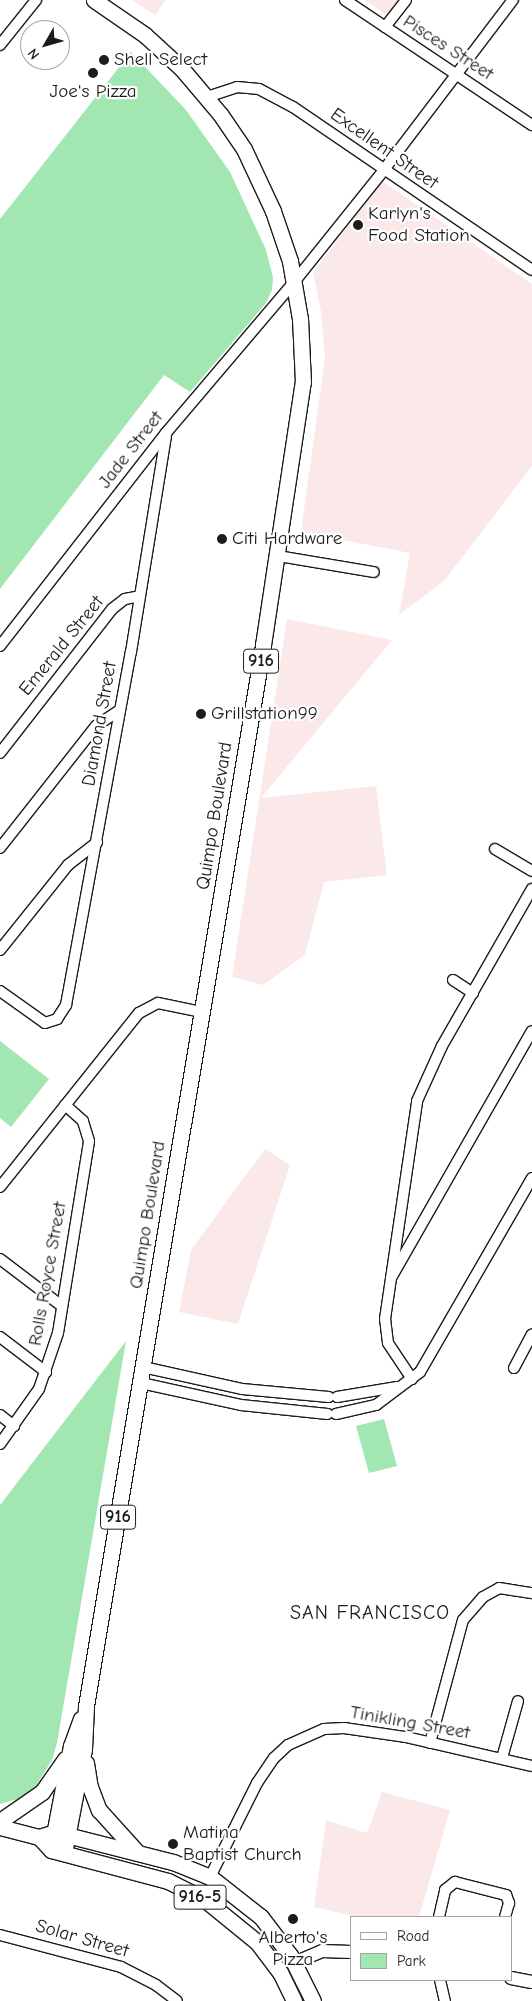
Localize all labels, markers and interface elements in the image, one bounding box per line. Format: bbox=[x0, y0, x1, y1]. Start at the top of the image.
street label: Pisces Street bbox=[398, 10, 498, 86]
north arrow bbox=[20, 20, 70, 70]
text: N bbox=[24, 45, 43, 63]
place label: Shell Select bbox=[114, 49, 207, 71]
marker: Shell Select bbox=[98, 54, 110, 66]
marker: Joe's Pizza bbox=[87, 67, 99, 79]
place label: Joe's Pizza bbox=[49, 81, 137, 103]
street label: Excellent Street bbox=[326, 103, 442, 195]
place label: Karlyn's Food Station bbox=[368, 203, 470, 247]
marker: Karlyn's Food Station bbox=[352, 219, 364, 231]
street label: Jade Street bbox=[94, 407, 168, 493]
place label: Citi Hardware bbox=[232, 528, 342, 550]
marker: Citi Hardware bbox=[216, 533, 228, 545]
street label: Emerald Street bbox=[15, 591, 109, 701]
road number: 916 bbox=[242, 646, 280, 676]
street label: Diamond Street bbox=[78, 660, 122, 788]
place label: Grillstation99 bbox=[211, 703, 318, 725]
marker: Grillstation99 bbox=[195, 708, 207, 720]
street label: Quimpo Boulevard bbox=[192, 740, 238, 892]
street label: Quimpo Boulevard bbox=[125, 1139, 171, 1291]
street label: Rolls Royce Street bbox=[24, 1200, 72, 1348]
road number: 916 bbox=[99, 1501, 137, 1532]
district label: SAN FRANCISCO bbox=[288, 1600, 452, 1624]
street label: Tinikling Street bbox=[348, 1701, 472, 1745]
place label: Matina Baptist Church bbox=[183, 1822, 302, 1866]
marker: Matina Baptist Church bbox=[167, 1838, 179, 1850]
road number: 916-5 bbox=[172, 1881, 228, 1912]
marker: Alberto's Pizza bbox=[287, 1913, 299, 1925]
street label: Solar Street bbox=[33, 1915, 131, 1963]
legend bbox=[350, 1916, 512, 1981]
place label: Alberto's Pizza bbox=[259, 1927, 327, 1971]
text: Road bbox=[397, 1927, 429, 1945]
text: Park bbox=[397, 1952, 426, 1970]

